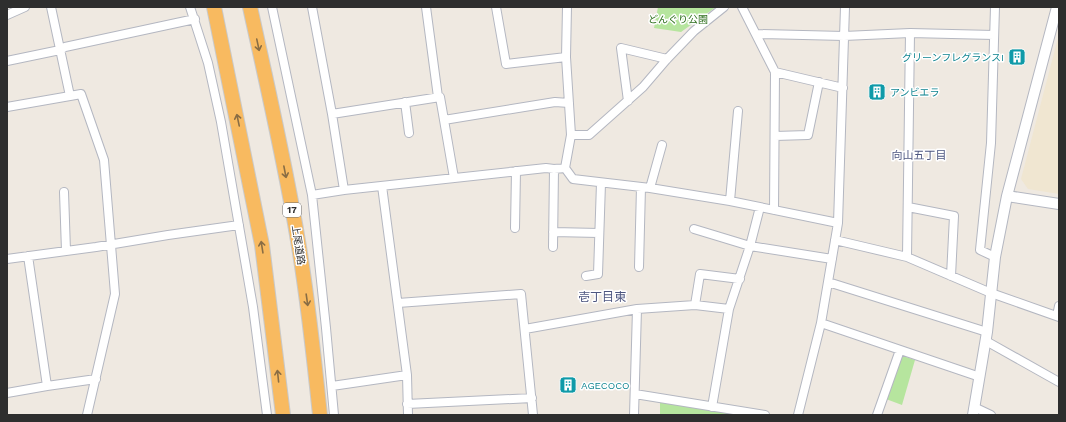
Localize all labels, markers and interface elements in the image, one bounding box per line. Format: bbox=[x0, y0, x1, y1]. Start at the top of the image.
park label: どんぐり公園 bbox=[648, 14, 708, 25]
one-way arrow bbox=[255, 38, 263, 51]
building icon: グリーンフレグランスI bbox=[1007, 47, 1027, 67]
place label: グリーンフレグランスI bbox=[902, 52, 1004, 63]
building icon: アンビエラ bbox=[867, 82, 887, 102]
place label: アンビエラ bbox=[890, 87, 940, 98]
one-way arrow bbox=[233, 113, 241, 126]
district label: 向山五丁目 bbox=[892, 149, 947, 162]
one-way arrow bbox=[282, 165, 290, 178]
road number: 17 bbox=[283, 203, 301, 217]
street label: 上尾道路 bbox=[290, 224, 307, 266]
one-way arrow bbox=[258, 241, 266, 254]
district label: 壱丁目東 bbox=[578, 290, 626, 304]
one-way arrow bbox=[303, 293, 311, 306]
one-way arrow bbox=[275, 370, 282, 383]
building icon: AGECOCO bbox=[558, 375, 578, 395]
place label: AGECOCO bbox=[581, 380, 630, 391]

